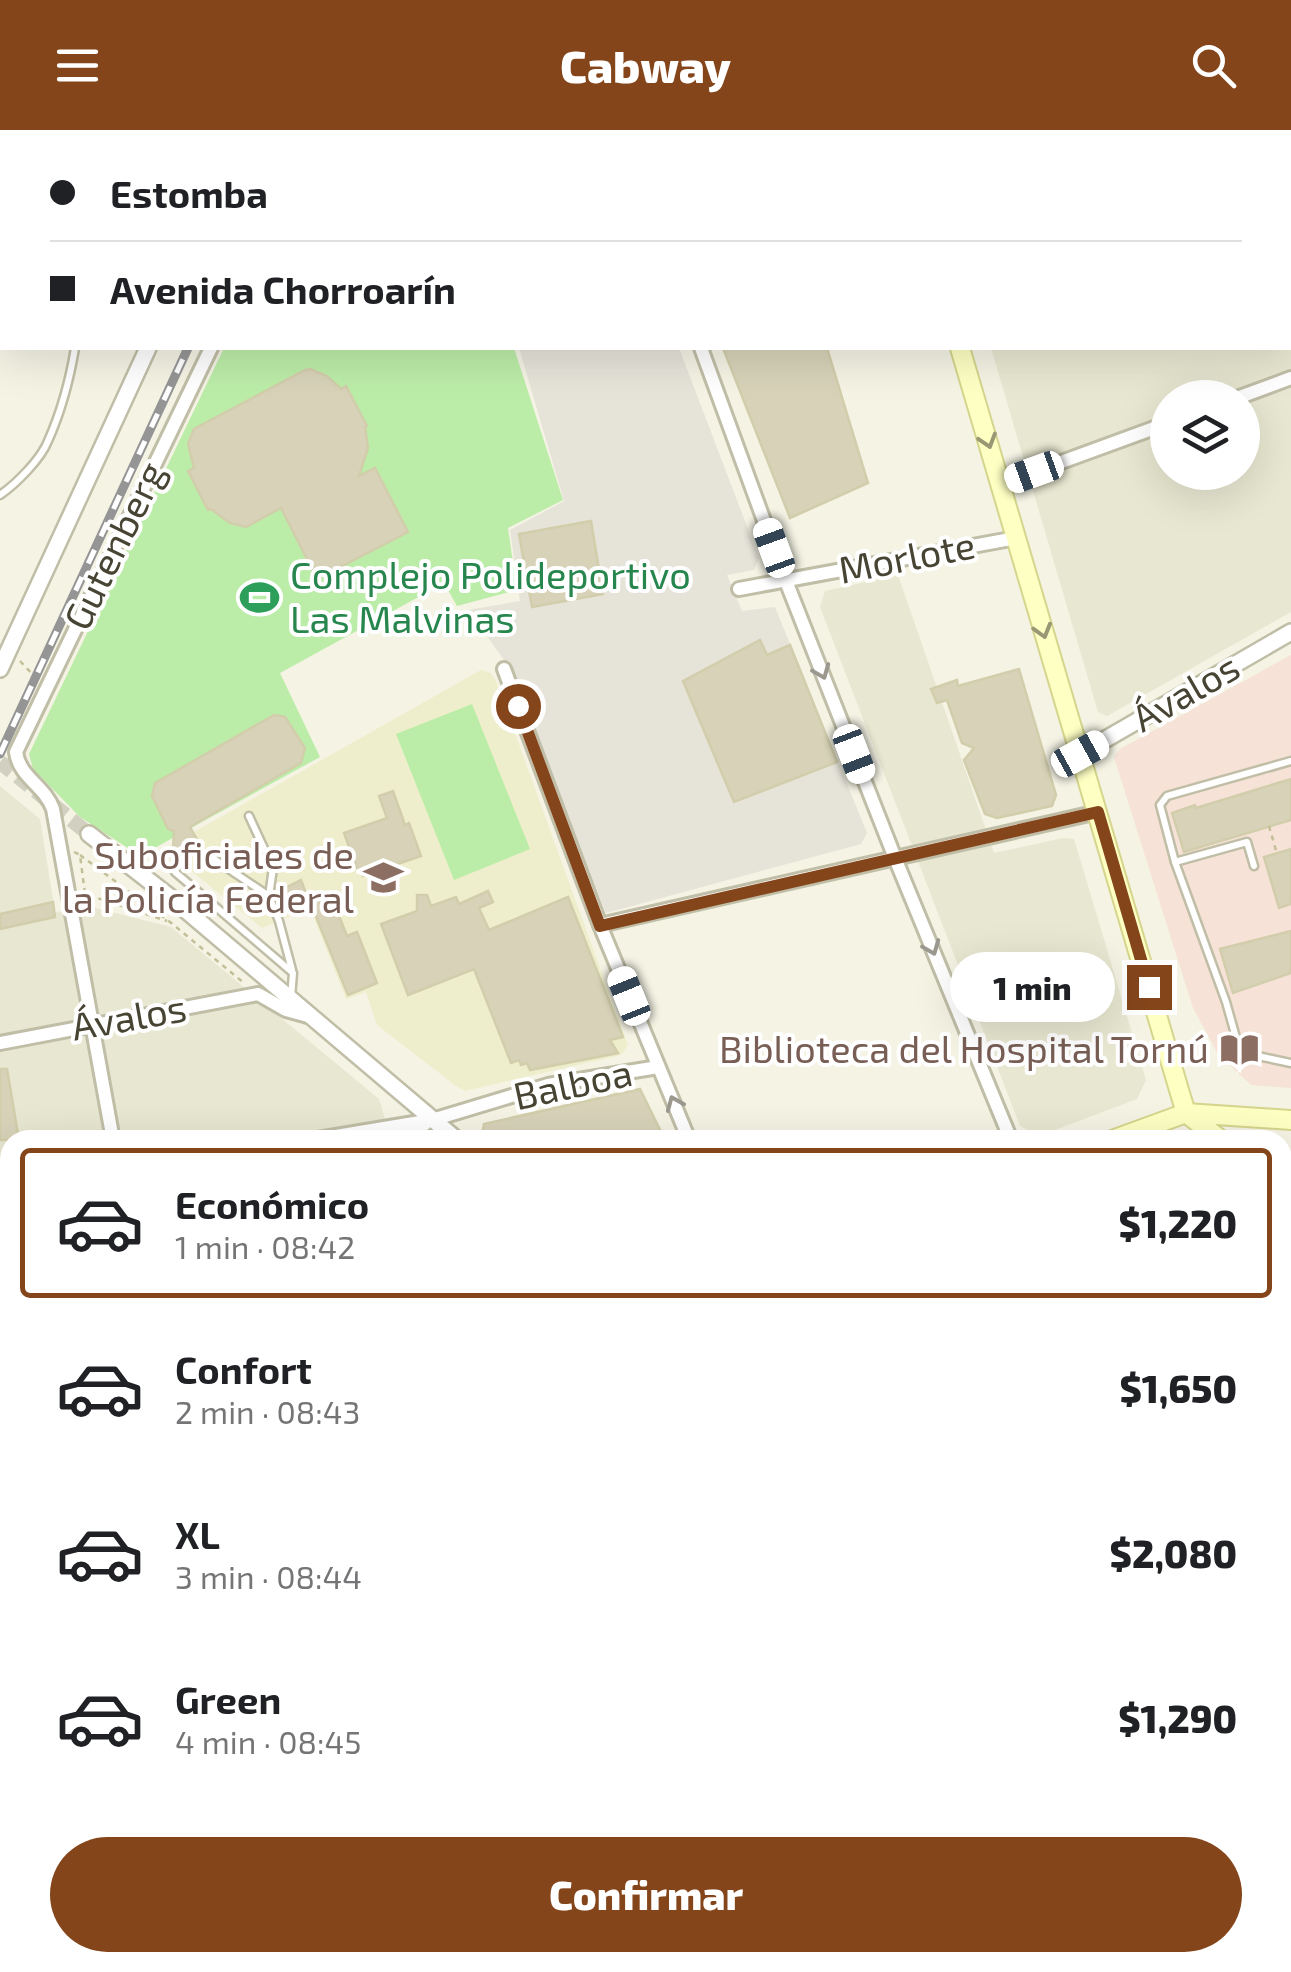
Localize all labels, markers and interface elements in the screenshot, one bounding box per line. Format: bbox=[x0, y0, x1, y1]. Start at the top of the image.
icon: menu bbox=[50, 38, 105, 93]
text: Cabway bbox=[560, 38, 731, 92]
icon: search bbox=[1186, 38, 1241, 93]
text: Estomba bbox=[110, 170, 268, 216]
text: Avenida Chorroarín bbox=[110, 266, 456, 312]
map controls bbox=[1150, 380, 1260, 490]
button: layers bbox=[1150, 380, 1260, 490]
one-way arrow bbox=[976, 432, 997, 449]
car bbox=[1001, 448, 1067, 496]
street label: Gutenberg bbox=[53, 454, 174, 636]
car bbox=[750, 515, 798, 581]
street label: Morlote bbox=[835, 520, 979, 592]
place label: Complejo Polideportivo Las Malvinas bbox=[290, 551, 691, 641]
sports icon: Complejo Polideportivo Las Malvinas bbox=[239, 577, 281, 619]
one-way arrow bbox=[1031, 622, 1052, 639]
street label: Ávalos bbox=[1123, 642, 1247, 740]
one-way arrow bbox=[810, 662, 830, 679]
route start bbox=[496, 684, 541, 729]
car bbox=[829, 721, 879, 787]
car bbox=[1046, 726, 1114, 782]
place label: Suboficiales de la Policía Federal bbox=[62, 831, 354, 921]
school or university icon: Suboficiales de la Policía Federal bbox=[363, 857, 405, 899]
one-way arrow bbox=[921, 938, 941, 956]
callout: 1 min bbox=[949, 952, 1114, 1022]
car bbox=[604, 963, 654, 1029]
route end bbox=[1127, 965, 1172, 1010]
text: 1 min bbox=[993, 968, 1072, 1006]
street label: Ávalos bbox=[68, 983, 190, 1049]
place label: Biblioteca del Hospital Tornú bbox=[719, 1025, 1209, 1071]
library icon: Biblioteca del Hospital Tornú bbox=[1218, 1029, 1260, 1071]
street label: Balboa bbox=[509, 1048, 636, 1118]
one-way arrow bbox=[666, 1096, 686, 1114]
icon: car bbox=[55, 1178, 145, 1268]
text: Económico bbox=[175, 1181, 369, 1227]
text: $1,220 bbox=[1119, 1200, 1237, 1246]
text: 1 min · 08:42 bbox=[175, 1227, 355, 1265]
icon: car bbox=[55, 1343, 145, 1433]
text: Confort bbox=[175, 1346, 312, 1392]
text: $1,650 bbox=[1119, 1365, 1237, 1411]
text: 2 min · 08:43 bbox=[175, 1392, 360, 1430]
icon: car bbox=[55, 1508, 145, 1598]
text: XL bbox=[175, 1511, 220, 1557]
text: $2,080 bbox=[1110, 1530, 1237, 1576]
text: 3 min · 08:44 bbox=[175, 1557, 362, 1595]
icon: car bbox=[55, 1673, 145, 1763]
text: Green bbox=[175, 1676, 281, 1722]
text: $1,290 bbox=[1118, 1695, 1237, 1741]
text: 4 min · 08:45 bbox=[175, 1722, 361, 1760]
button: Confirmar bbox=[50, 1837, 1242, 1952]

